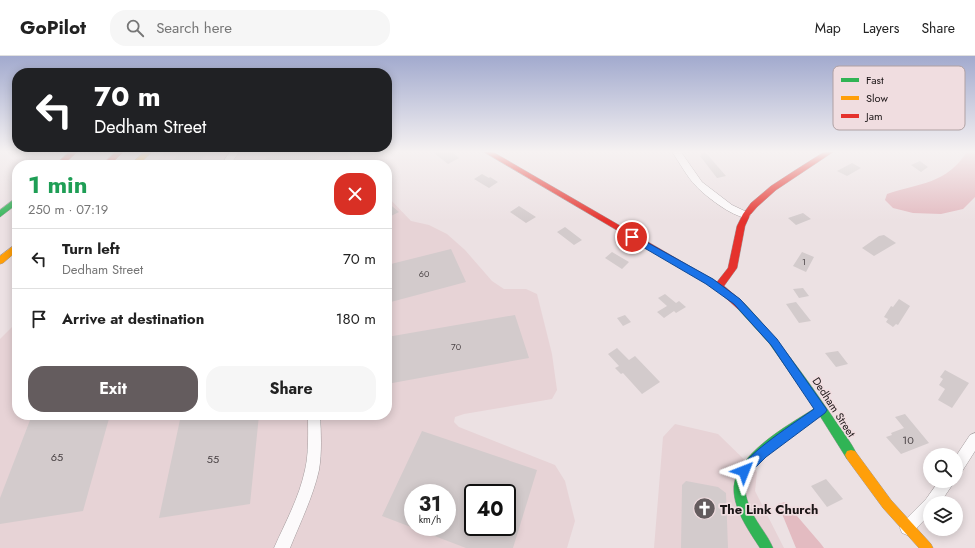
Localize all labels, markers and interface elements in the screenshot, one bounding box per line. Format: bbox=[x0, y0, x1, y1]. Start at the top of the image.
search box bbox=[110, 10, 390, 46]
text: GoPilot bbox=[20, 14, 86, 41]
icon: search bbox=[124, 17, 146, 39]
text: Search here bbox=[156, 17, 232, 39]
text: Map bbox=[815, 18, 841, 38]
text: Layers bbox=[863, 18, 899, 38]
text: Share bbox=[921, 18, 955, 38]
legend bbox=[833, 66, 965, 130]
text: Fast bbox=[866, 72, 884, 88]
text: 70 m bbox=[94, 76, 161, 117]
icon: left bbox=[28, 84, 80, 136]
text: Slow bbox=[866, 90, 888, 106]
text: Jam bbox=[864, 108, 883, 124]
text: Dedham Street bbox=[94, 114, 206, 140]
text: 1 min bbox=[28, 167, 88, 202]
button: close bbox=[334, 173, 376, 215]
text: 250 m · 07:19 bbox=[28, 200, 108, 219]
pin bbox=[615, 220, 649, 254]
icon: arrive bbox=[621, 226, 643, 248]
text: Turn left bbox=[62, 238, 120, 260]
icon: left bbox=[28, 248, 50, 270]
text: 70 m bbox=[343, 248, 376, 270]
house number: 1 bbox=[802, 255, 806, 268]
text: Dedham Street bbox=[62, 260, 143, 279]
house number: 60 bbox=[419, 267, 430, 280]
icon: arrive bbox=[28, 308, 50, 330]
text: Arrive at destination bbox=[62, 308, 204, 330]
text: 180 m bbox=[336, 308, 376, 330]
house number: 70 bbox=[451, 340, 462, 353]
button: Exit bbox=[28, 366, 198, 412]
button: Share bbox=[206, 366, 376, 412]
street label: Dedham Street bbox=[809, 374, 860, 440]
house number: 10 bbox=[902, 432, 914, 448]
map controls bbox=[923, 448, 963, 536]
button: search bbox=[923, 448, 963, 488]
house number: 65 bbox=[51, 449, 63, 465]
position arrow bbox=[723, 450, 765, 492]
house number: 55 bbox=[207, 451, 219, 467]
speed limit sign: 40 bbox=[464, 484, 516, 536]
text: 31 bbox=[419, 490, 441, 519]
church icon: The Link Church bbox=[691, 496, 717, 522]
button: layers bbox=[923, 496, 963, 536]
place label: The Link Church bbox=[720, 500, 818, 519]
text: km/h bbox=[419, 512, 441, 527]

